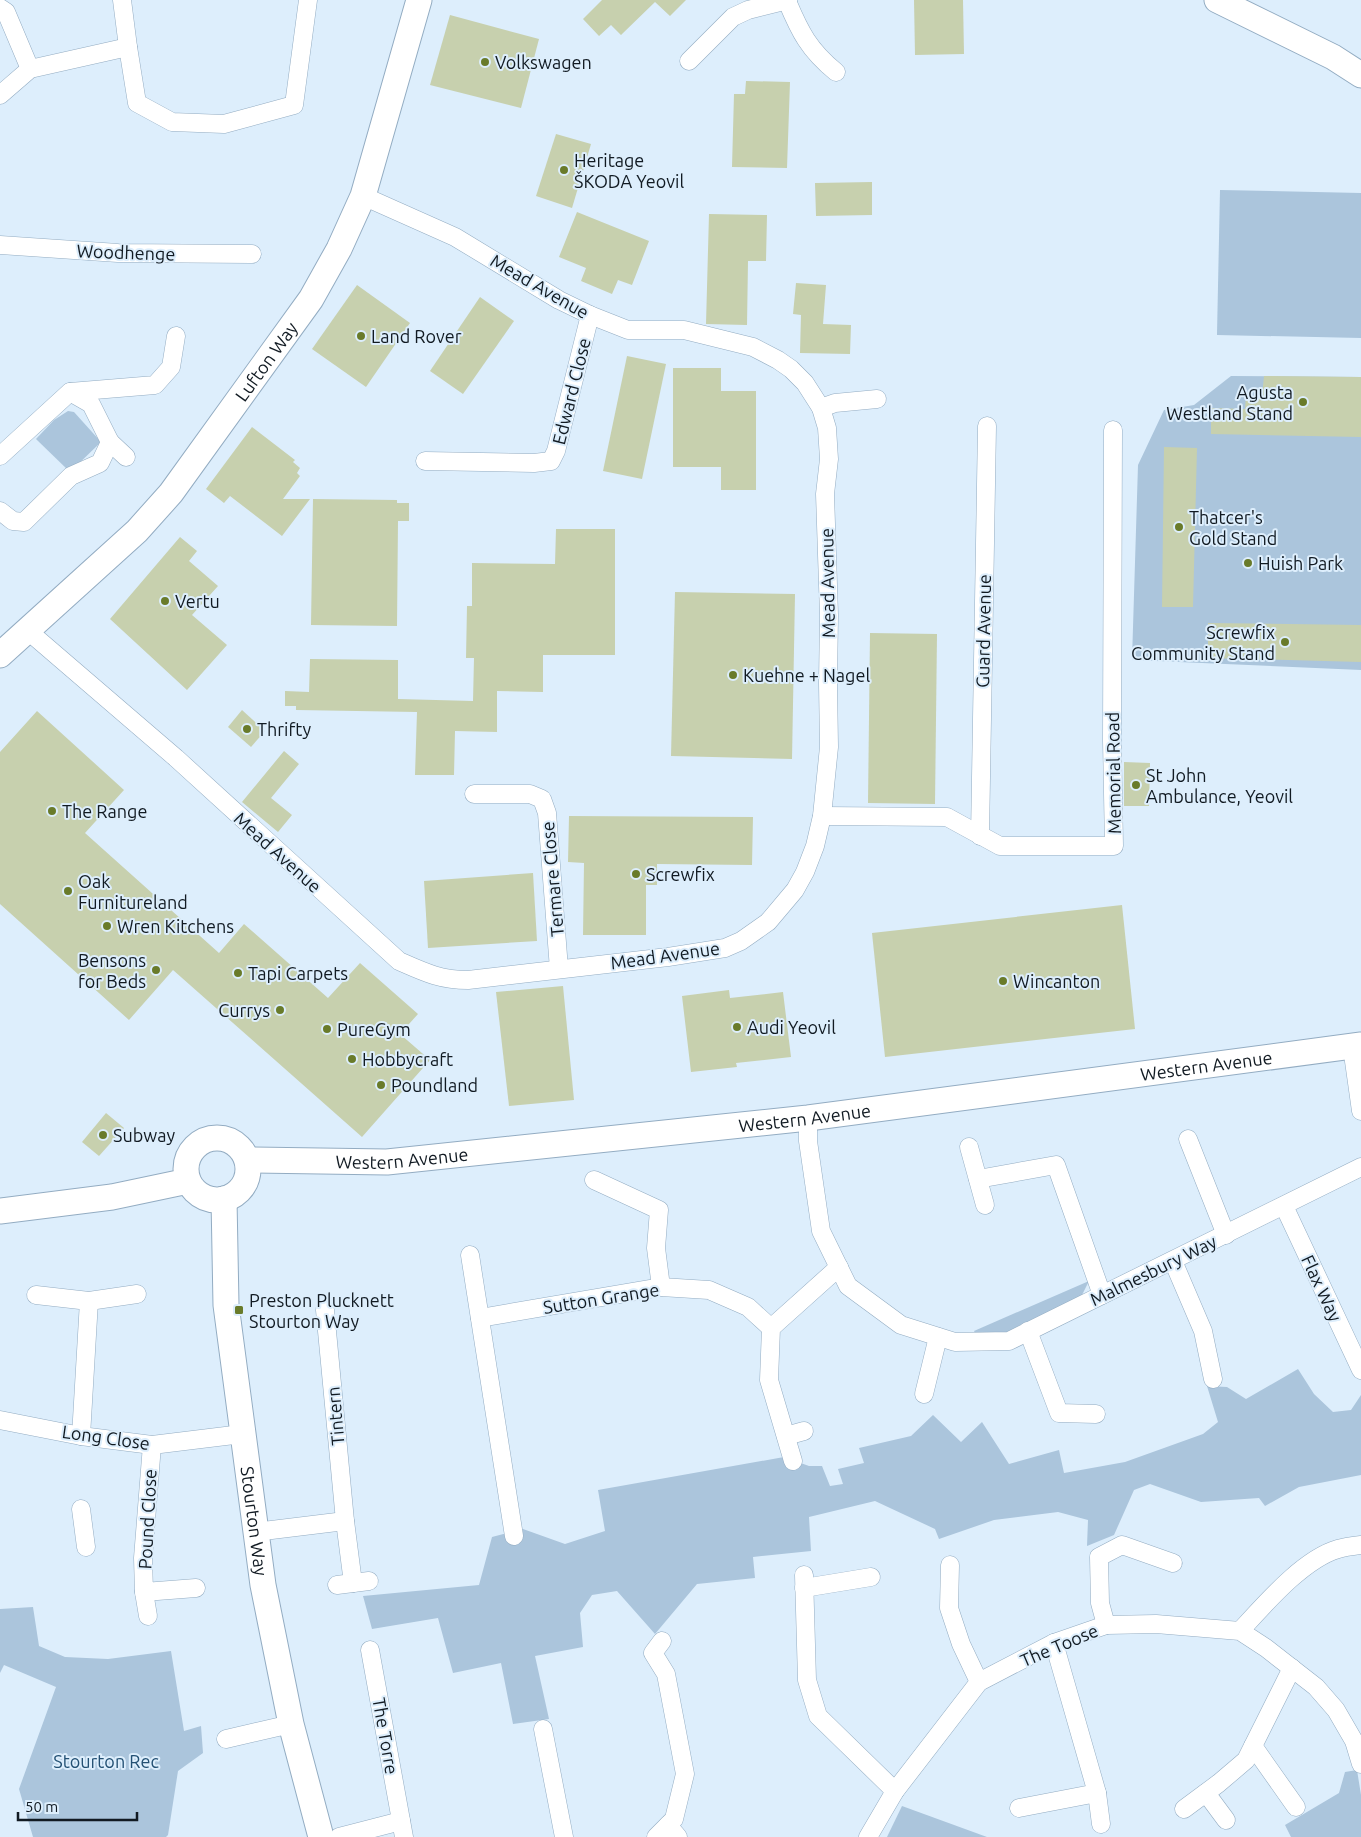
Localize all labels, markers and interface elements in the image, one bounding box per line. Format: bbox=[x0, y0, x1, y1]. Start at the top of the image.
place label: Volkswagen bbox=[495, 52, 592, 72]
marker: Volkswagen bbox=[479, 56, 491, 68]
place label: Heritage ŠKODA Yeovil bbox=[574, 150, 684, 191]
marker: Heritage ŠKODA Yeovil bbox=[558, 164, 570, 176]
street label: Woodhenge bbox=[76, 240, 176, 264]
street label: Mead Avenue bbox=[487, 250, 593, 322]
street label: Lufton Way bbox=[231, 318, 301, 405]
place label: Land Rover bbox=[371, 326, 462, 346]
marker: Land Rover bbox=[355, 330, 367, 342]
street label: Edward Close bbox=[548, 336, 594, 446]
place label: Agusta Westland Stand bbox=[1166, 382, 1293, 423]
marker: Agusta Westland Stand bbox=[1297, 396, 1309, 408]
place label: Thatcer's Gold Stand bbox=[1189, 507, 1277, 548]
marker: Thatcer's Gold Stand bbox=[1173, 521, 1185, 533]
street label: Mead Avenue bbox=[816, 528, 838, 638]
place label: Huish Park bbox=[1258, 553, 1343, 573]
marker: Huish Park bbox=[1242, 557, 1254, 569]
street label: Guard Avenue bbox=[972, 574, 994, 688]
place label: Vertu bbox=[175, 591, 220, 611]
marker: Vertu bbox=[159, 595, 171, 607]
place label: Screwfix Community Stand bbox=[1131, 622, 1275, 663]
marker: Screwfix Community Stand bbox=[1279, 636, 1291, 648]
place label: Kuehne + Nagel bbox=[743, 665, 870, 685]
marker: Kuehne + Nagel bbox=[727, 669, 739, 681]
street label: Memorial Road bbox=[1102, 712, 1124, 834]
place label: Thrifty bbox=[257, 719, 311, 739]
marker: Thrifty bbox=[241, 723, 253, 735]
place label: St John Ambulance, Yeovil bbox=[1146, 765, 1293, 806]
marker: St John Ambulance, Yeovil bbox=[1130, 779, 1142, 791]
place label: The Range bbox=[62, 801, 147, 821]
marker: The Range bbox=[46, 805, 58, 817]
street label: Mead Avenue bbox=[230, 808, 326, 896]
street label: Termare Close bbox=[537, 821, 567, 937]
place label: Screwfix bbox=[646, 864, 715, 884]
marker: Screwfix bbox=[630, 868, 642, 880]
place label: Oak Furnitureland bbox=[78, 871, 188, 912]
marker: Oak Furnitureland bbox=[62, 885, 74, 897]
place label: Wren Kitchens bbox=[117, 916, 234, 936]
marker: Wren Kitchens bbox=[101, 920, 113, 932]
street label: Mead Avenue bbox=[609, 937, 721, 973]
place label: Bensons for Beds bbox=[78, 950, 146, 991]
place label: Tapi Carpets bbox=[248, 963, 348, 983]
marker: Bensons for Beds bbox=[150, 964, 162, 976]
marker: Tapi Carpets bbox=[232, 967, 244, 979]
place label: Wincanton bbox=[1013, 971, 1100, 991]
marker: Wincanton bbox=[997, 975, 1009, 987]
place label: Currys bbox=[218, 1000, 270, 1020]
marker: Currys bbox=[274, 1004, 286, 1016]
place label: Audi Yeovil bbox=[747, 1017, 836, 1037]
place label: PureGym bbox=[337, 1019, 411, 1039]
marker: Audi Yeovil bbox=[731, 1021, 743, 1033]
marker: PureGym bbox=[321, 1023, 333, 1035]
street label: Western Avenue bbox=[1139, 1047, 1273, 1084]
place label: Hobbycraft bbox=[362, 1049, 453, 1069]
marker: Hobbycraft bbox=[346, 1053, 358, 1065]
place label: Poundland bbox=[391, 1075, 478, 1095]
marker: Poundland bbox=[375, 1079, 387, 1091]
street label: Western Avenue bbox=[738, 1100, 872, 1135]
place label: Subway bbox=[113, 1125, 175, 1145]
marker: Subway bbox=[97, 1129, 109, 1141]
street label: Western Avenue bbox=[335, 1144, 469, 1172]
street label: Malmesbury Way bbox=[1087, 1231, 1220, 1309]
street label: Flax Way bbox=[1298, 1252, 1346, 1325]
street label: Sutton Grange bbox=[542, 1279, 660, 1317]
place label: Preston Plucknett Stourton Way bbox=[249, 1290, 394, 1331]
marker: Preston Plucknett Stourton Way bbox=[233, 1304, 245, 1316]
street label: Tintern bbox=[322, 1386, 348, 1446]
street label: Long Close bbox=[61, 1421, 151, 1453]
street label: Stourton Way bbox=[237, 1465, 272, 1577]
street label: Pound Close bbox=[134, 1468, 160, 1570]
street label: The Toose bbox=[1017, 1620, 1101, 1670]
street label: The Torre bbox=[369, 1696, 403, 1776]
park label: Stourton Rec bbox=[53, 1751, 159, 1771]
scale bar bbox=[18, 1790, 136, 1822]
text: 50 m bbox=[25, 1798, 58, 1815]

